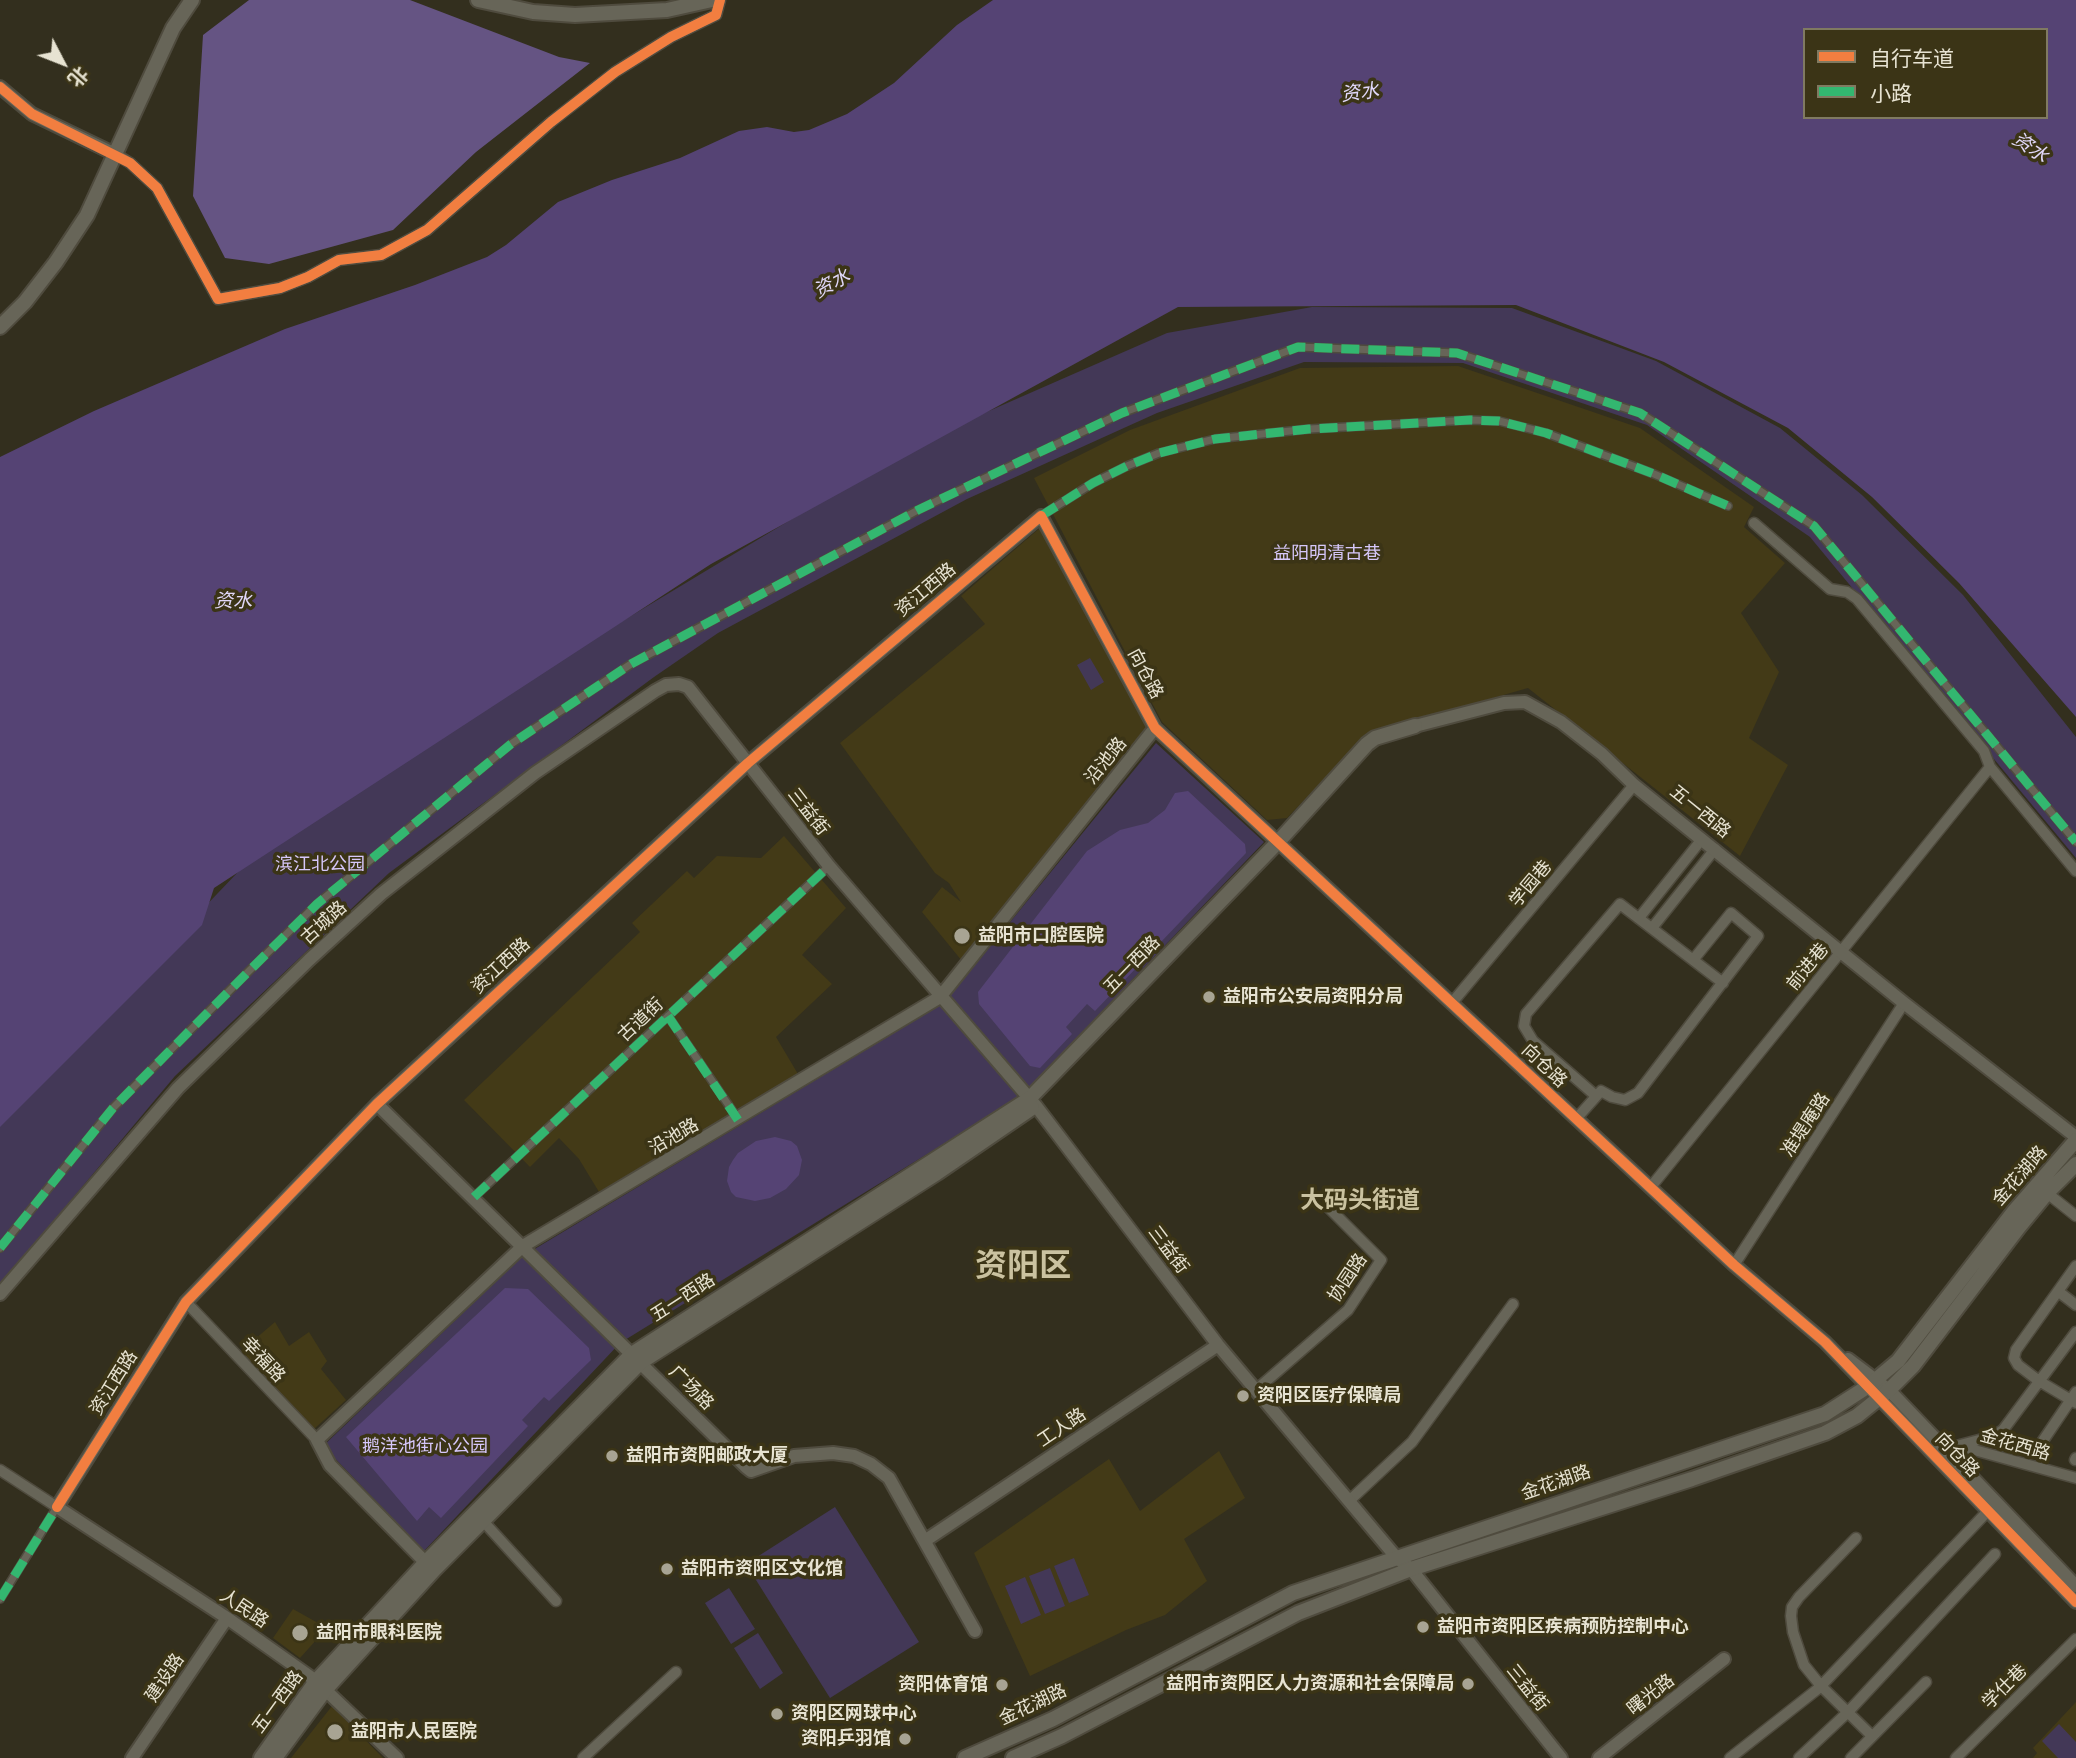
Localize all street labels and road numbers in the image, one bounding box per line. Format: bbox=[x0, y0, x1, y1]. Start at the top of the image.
street label: 资江西路 bbox=[891, 559, 961, 621]
street label: 向仓路 bbox=[1123, 645, 1167, 703]
street label: 沿池路 bbox=[1081, 733, 1131, 789]
street label: 五一西路 bbox=[1665, 781, 1735, 843]
street label: 三益街 bbox=[783, 784, 833, 840]
street label: 学园巷 bbox=[1505, 856, 1557, 912]
street label: 古城路 bbox=[297, 897, 351, 949]
street label: 五一西路 bbox=[1099, 932, 1165, 998]
street label: 资江西路 bbox=[467, 934, 535, 998]
street label: 前进巷 bbox=[1783, 939, 1833, 995]
street label: 古道街 bbox=[614, 994, 668, 1046]
street label: 向仓路 bbox=[1517, 1040, 1571, 1092]
street label: 准堤庵路 bbox=[1777, 1089, 1835, 1161]
street label: 沿池路 bbox=[645, 1114, 703, 1160]
street label: 金花湖路 bbox=[1988, 1142, 2052, 1210]
street label: 三益街 bbox=[1143, 1222, 1193, 1278]
street label: 协园路 bbox=[1324, 1250, 1372, 1306]
street label: 五一西路 bbox=[647, 1269, 719, 1327]
street label: 幸福路 bbox=[237, 1333, 289, 1387]
street label: 资江西路 bbox=[86, 1347, 142, 1419]
street label: 广场路 bbox=[664, 1361, 718, 1415]
street label: 工人路 bbox=[1034, 1404, 1090, 1452]
street label: 金花西路 bbox=[1977, 1425, 2053, 1465]
street label: 向仓路 bbox=[1930, 1428, 1984, 1482]
street label: 金花湖路 bbox=[1518, 1461, 1594, 1505]
street label: 人民路 bbox=[216, 1585, 272, 1633]
street label: 建设路 bbox=[141, 1650, 189, 1706]
street label: 三益街 bbox=[1502, 1660, 1552, 1716]
street label: 学仕巷 bbox=[1978, 1660, 2032, 1714]
street label: 五一西路 bbox=[248, 1667, 308, 1737]
street label: 曙光路 bbox=[1623, 1670, 1679, 1720]
street label: 金花湖路 bbox=[996, 1680, 1070, 1730]

